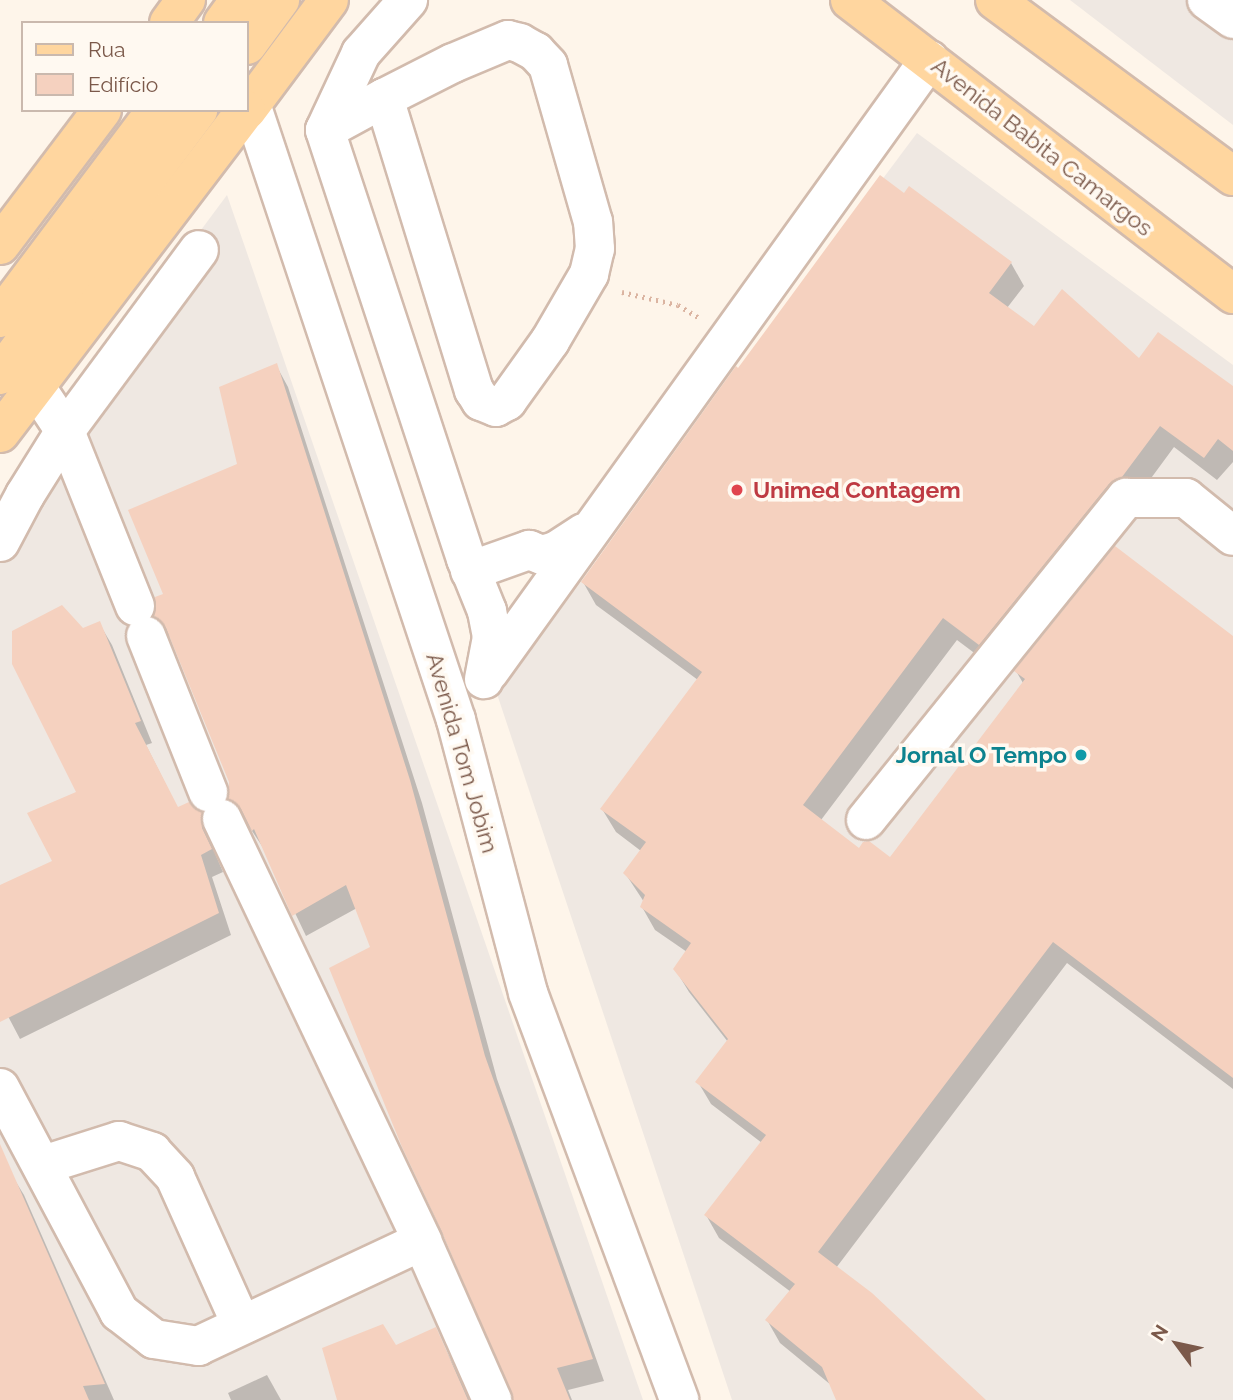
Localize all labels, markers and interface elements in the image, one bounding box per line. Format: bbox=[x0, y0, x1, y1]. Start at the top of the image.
legend bbox=[21, 21, 248, 112]
text: Rua bbox=[88, 37, 125, 62]
street label: Avenida Babita Camargos bbox=[926, 52, 1158, 242]
text: Edifício bbox=[88, 72, 158, 97]
place label: Unimed Contagem bbox=[753, 476, 961, 504]
marker: Unimed Contagem bbox=[727, 480, 747, 500]
street label: Avenida Tom Jobim bbox=[420, 649, 504, 857]
place label: Jornal O Tempo bbox=[895, 741, 1067, 769]
marker: Jornal O Tempo bbox=[1073, 747, 1089, 763]
north arrow bbox=[1142, 1309, 1212, 1379]
text: N bbox=[1146, 1320, 1173, 1345]

